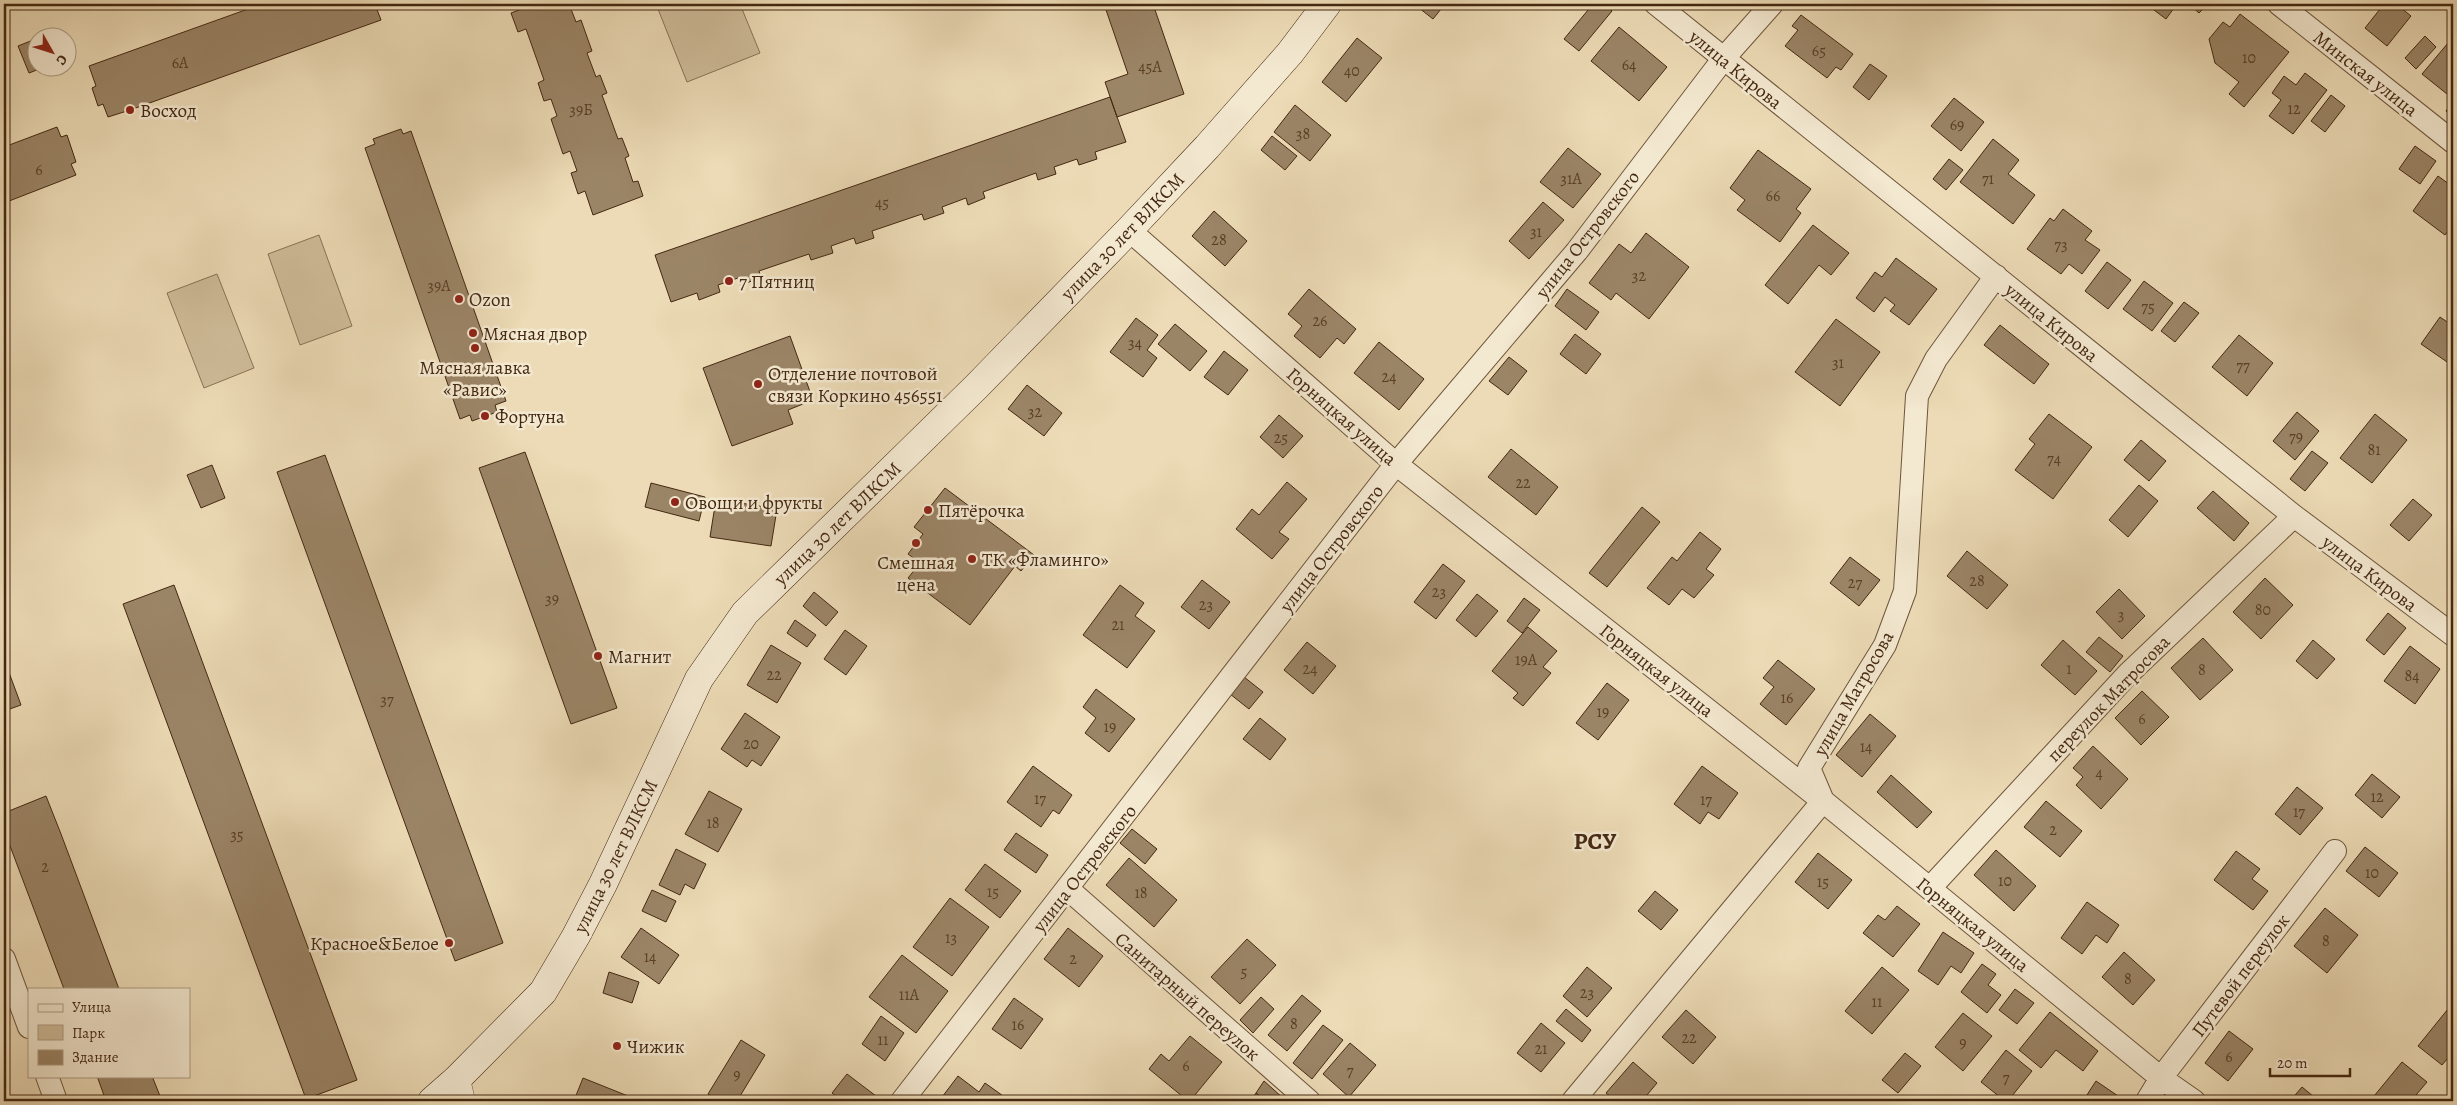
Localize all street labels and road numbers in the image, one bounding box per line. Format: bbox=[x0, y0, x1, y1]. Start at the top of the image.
street label: улица Кирова bbox=[1683, 24, 1788, 116]
street label: Минская улица bbox=[2308, 25, 2423, 123]
street label: улица Островского bbox=[1529, 165, 1646, 305]
street label: улица 30 лет ВЛКСМ bbox=[1054, 167, 1190, 307]
street label: улица Кирова bbox=[1999, 277, 2104, 369]
street label: Горняцкая улица bbox=[1281, 362, 1402, 472]
street label: улица 30 лет ВЛКСМ bbox=[768, 456, 907, 592]
street label: улица Островского bbox=[1273, 479, 1390, 619]
street label: улица Кирова bbox=[2316, 529, 2423, 618]
street label: Горняцкая улица bbox=[1594, 618, 1719, 724]
street label: улица Матросова bbox=[1807, 626, 1900, 762]
street label: переулок Матросова bbox=[2041, 629, 2176, 768]
street label: улица 30 лет ВЛКСМ bbox=[567, 775, 664, 938]
street label: улица Островского bbox=[1026, 799, 1143, 939]
street label: Горняцкая улица bbox=[1911, 871, 2034, 978]
street label: Путевой переулок bbox=[2186, 909, 2296, 1042]
street label: Санитарный переулок bbox=[1109, 926, 1266, 1067]

